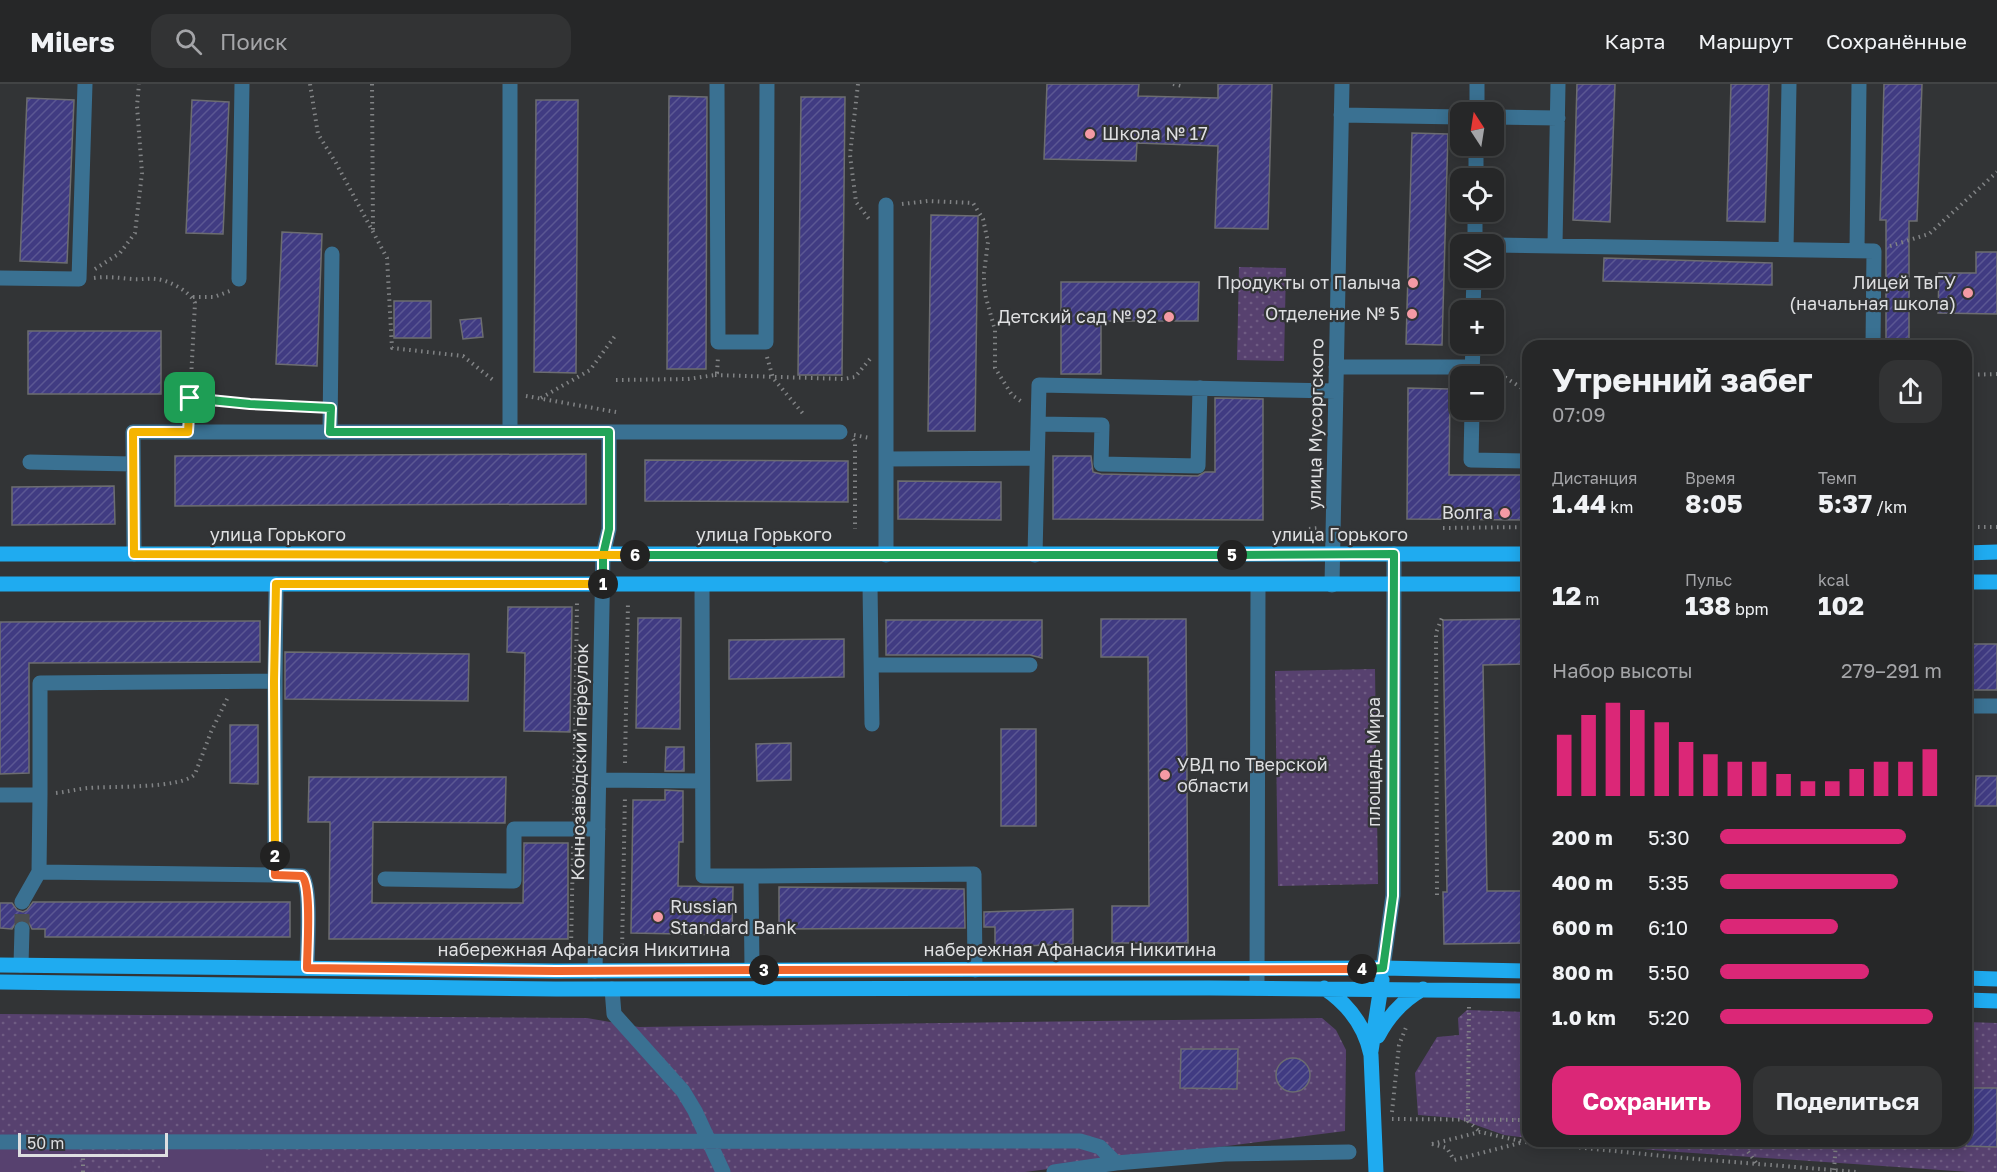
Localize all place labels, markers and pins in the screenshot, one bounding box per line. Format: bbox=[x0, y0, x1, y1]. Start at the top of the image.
place label: Школа № 17 bbox=[1102, 122, 1208, 144]
marker: Школа № 17 bbox=[1083, 127, 1097, 141]
place label: Продукты от Палыча bbox=[1217, 271, 1401, 293]
place label: Лицей ТвГУ (начальная школа) bbox=[1789, 271, 1956, 314]
marker: Продукты от Палыча bbox=[1406, 276, 1420, 290]
marker: Лицей ТвГУ (начальная школа) bbox=[1961, 286, 1975, 300]
place label: Отделение № 5 bbox=[1265, 302, 1400, 324]
place label: Детский сад № 92 bbox=[998, 305, 1157, 327]
marker: Отделение № 5 bbox=[1405, 307, 1419, 321]
marker: Детский сад № 92 bbox=[1162, 310, 1176, 324]
pin bbox=[164, 372, 215, 423]
place label: Волга bbox=[1442, 501, 1493, 523]
marker: Волга bbox=[1498, 506, 1512, 520]
pin: 6 bbox=[620, 540, 650, 570]
pin: 5 bbox=[1217, 540, 1247, 570]
pin: 1 bbox=[588, 569, 618, 599]
place label: УВД по Тверской области bbox=[1177, 753, 1328, 796]
marker: УВД по Тверской области bbox=[1158, 768, 1172, 782]
pin: 2 bbox=[260, 841, 290, 871]
place label: Russian Standard Bank bbox=[670, 895, 797, 938]
marker: Russian Standard Bank bbox=[651, 910, 665, 924]
pin: 4 bbox=[1347, 954, 1377, 984]
pin: 3 bbox=[749, 955, 779, 985]

